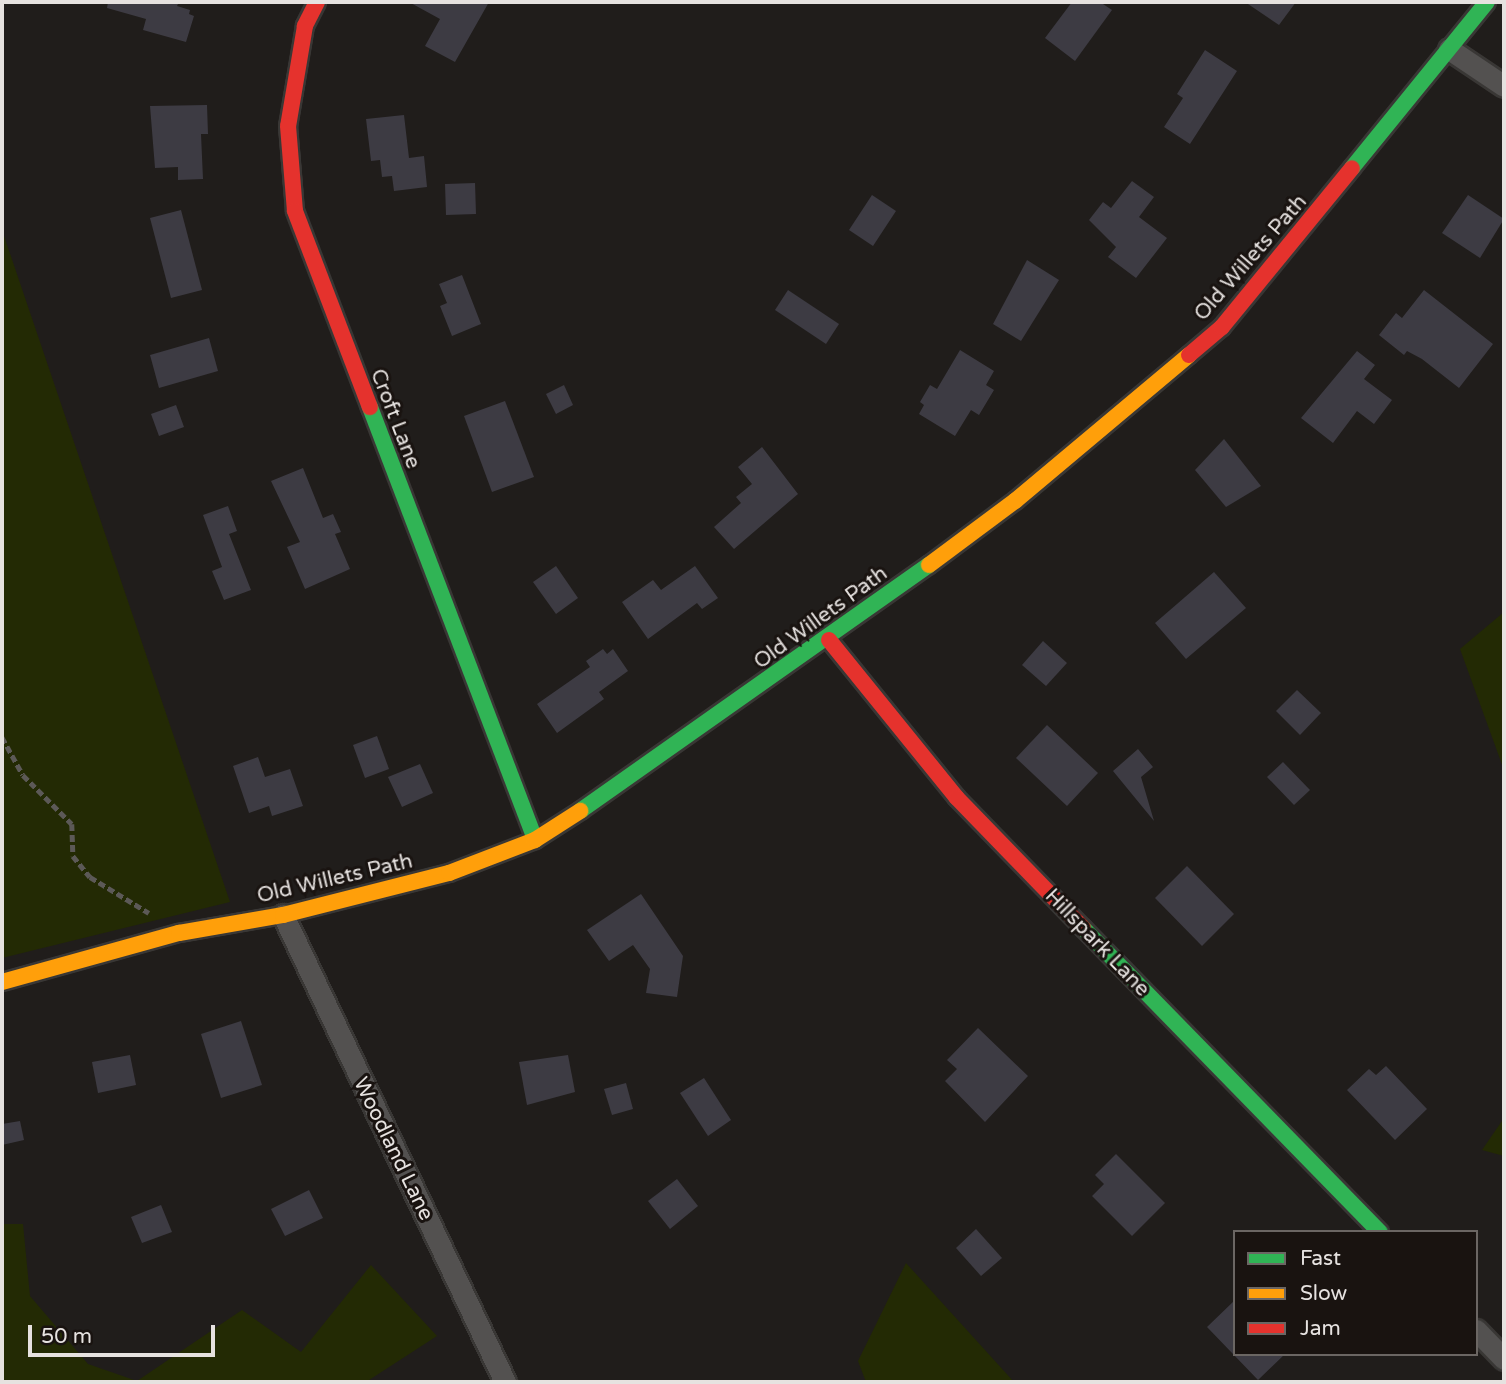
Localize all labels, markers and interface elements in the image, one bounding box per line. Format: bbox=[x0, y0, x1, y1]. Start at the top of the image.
street label: Old Willets Path bbox=[1189, 190, 1313, 326]
street label: Croft Lane bbox=[364, 366, 426, 472]
street label: Old Willets Path bbox=[749, 561, 893, 675]
street label: Old Willets Path bbox=[255, 849, 415, 909]
street label: Hillspark Lane bbox=[1039, 884, 1155, 1002]
street label: Woodland Lane bbox=[347, 1073, 439, 1225]
legend bbox=[1233, 1230, 1478, 1356]
text: Fast bbox=[1300, 1246, 1341, 1271]
text: Slow bbox=[1300, 1281, 1347, 1306]
scale bar bbox=[32, 1310, 219, 1354]
text: Jam bbox=[1300, 1316, 1341, 1341]
text: 50 m bbox=[41, 1324, 92, 1349]

